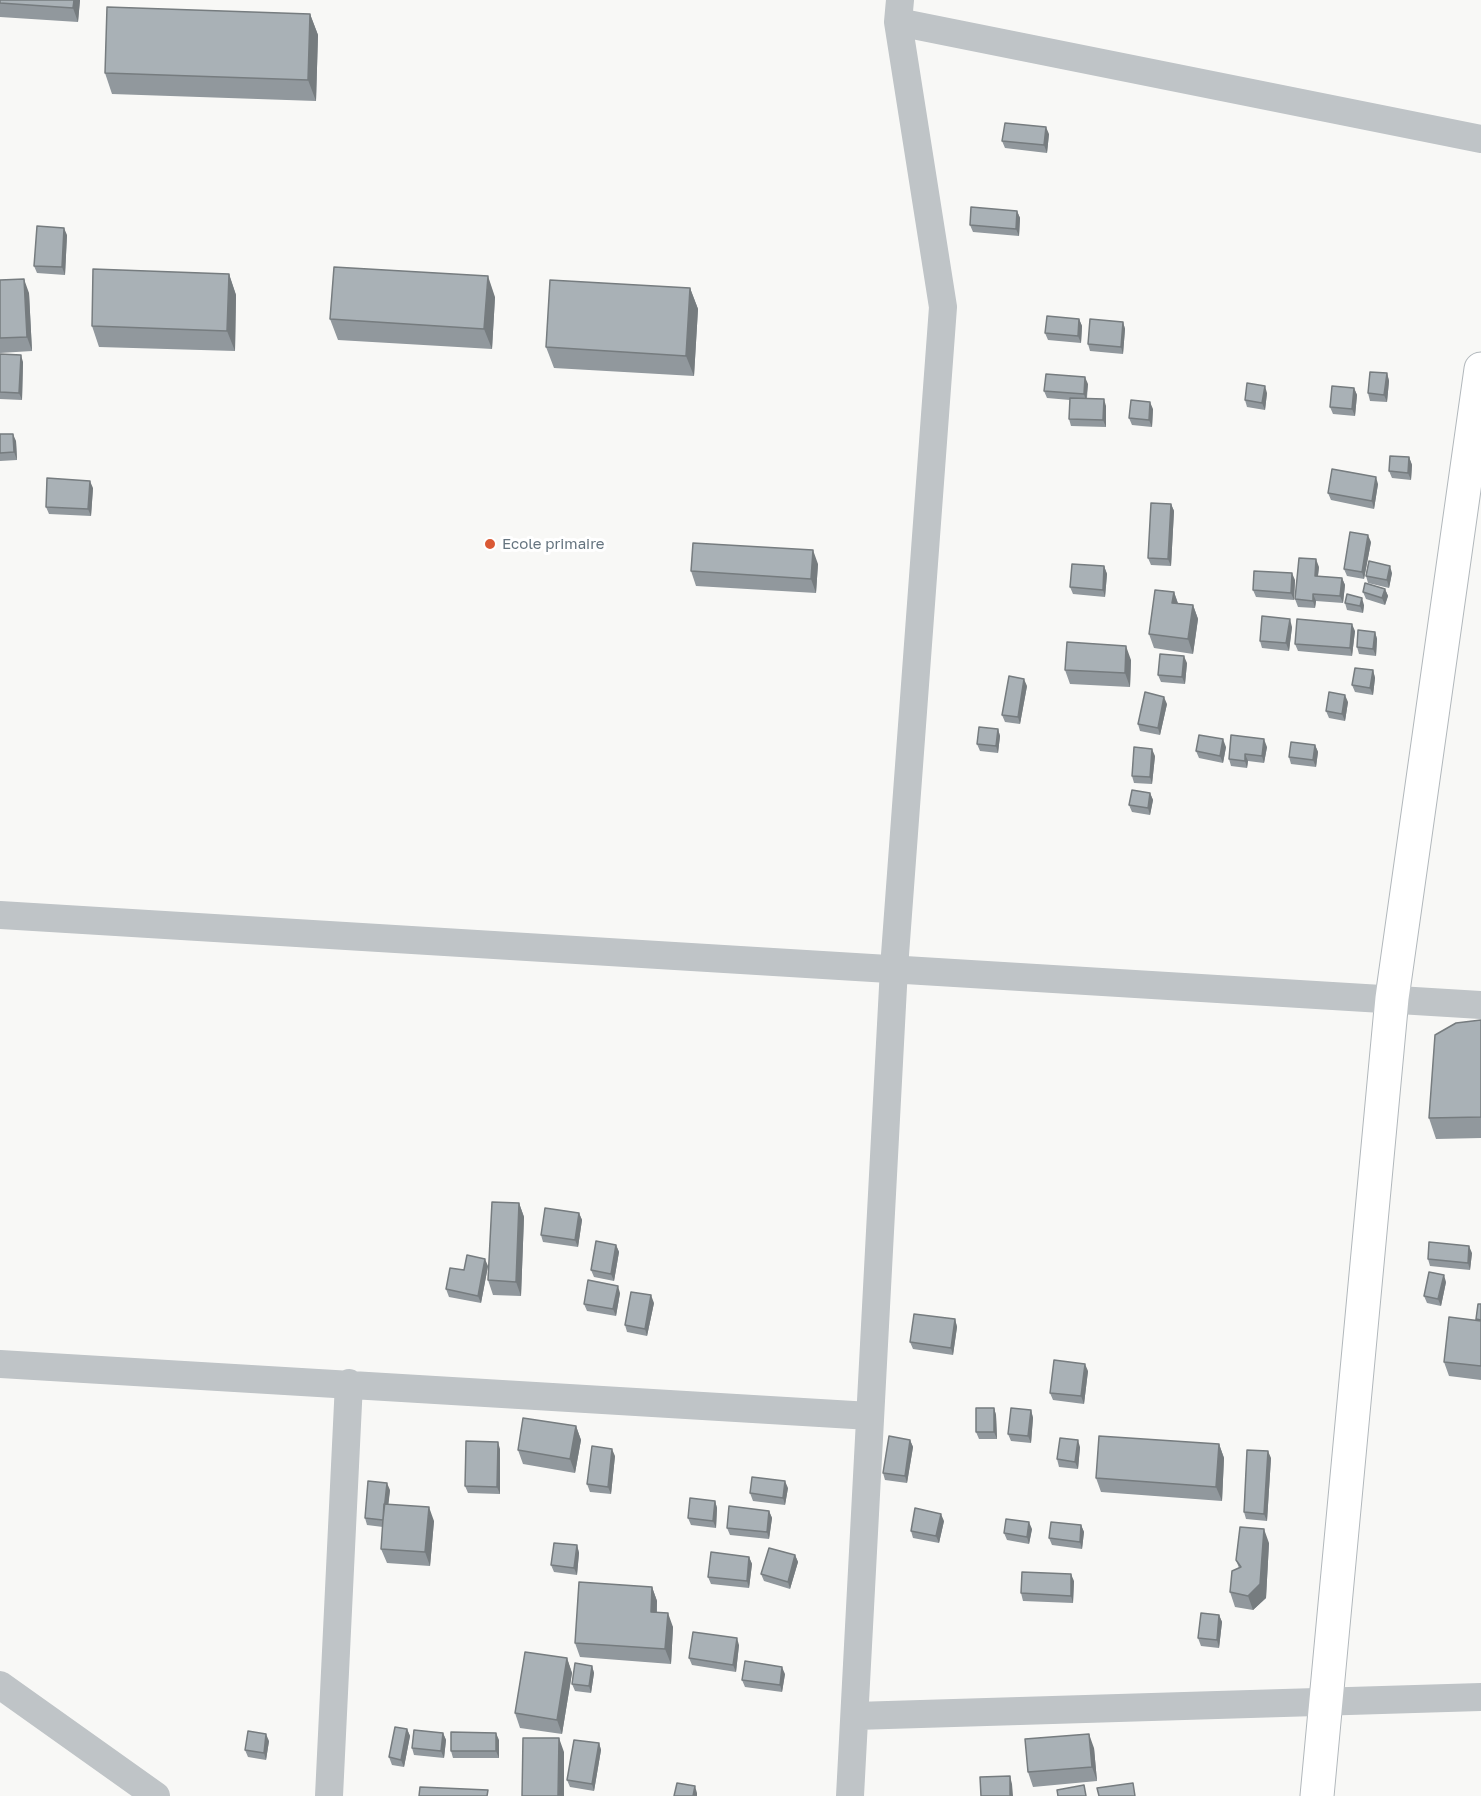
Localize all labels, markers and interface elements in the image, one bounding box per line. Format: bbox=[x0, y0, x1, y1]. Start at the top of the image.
place label: Ecole primaire bbox=[502, 535, 605, 553]
marker: Ecole primaire bbox=[483, 537, 497, 551]

